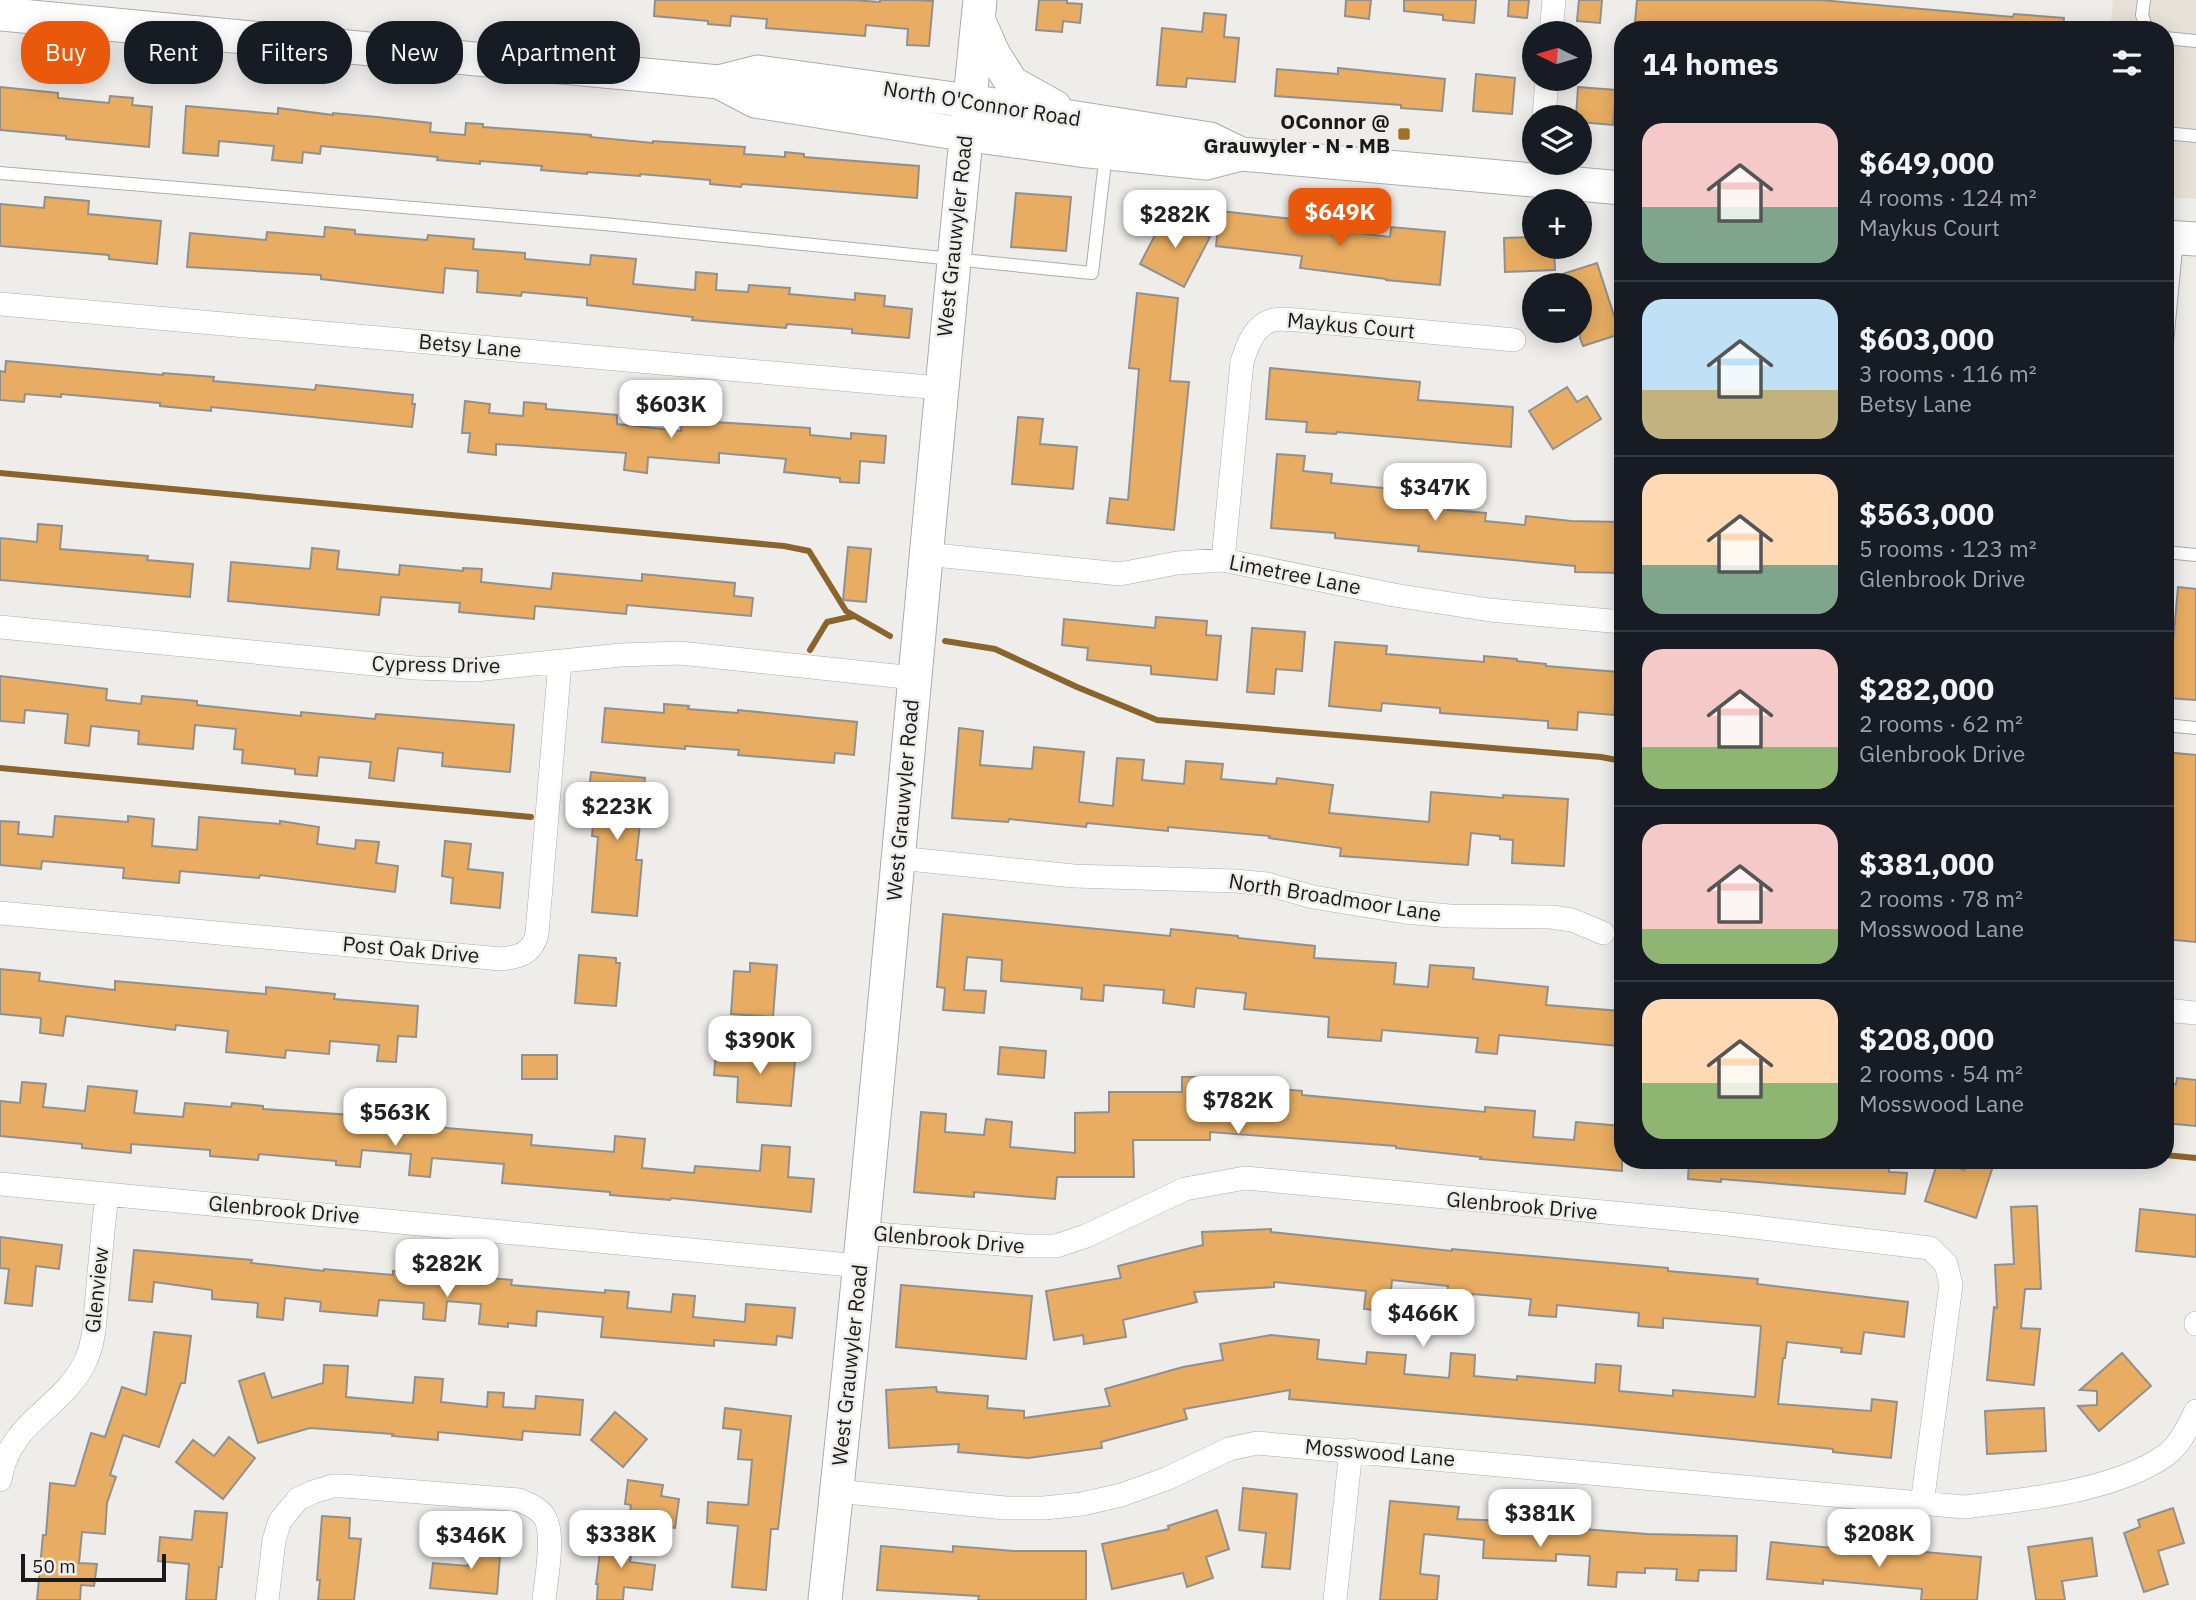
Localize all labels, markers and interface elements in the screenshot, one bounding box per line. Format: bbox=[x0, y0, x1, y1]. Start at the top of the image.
chip: Buy bbox=[21, 21, 110, 84]
chip: Rent bbox=[124, 21, 223, 84]
chip: Filters bbox=[237, 21, 352, 84]
chip: New bbox=[366, 21, 463, 84]
chip: Apartment bbox=[477, 21, 640, 84]
north arrow bbox=[1522, 21, 1592, 91]
map controls bbox=[1522, 21, 1592, 343]
text: 14 homes bbox=[1642, 44, 1779, 83]
icon: filters bbox=[2108, 44, 2146, 82]
street label: North O'Connor Road bbox=[881, 74, 1083, 132]
button: layers bbox=[1522, 105, 1592, 175]
place label: OConnor @ Grauwyler - N - MB bbox=[1204, 107, 1390, 159]
marker: OConnor @ Grauwyler - N - MB bbox=[1396, 126, 1412, 142]
street label: West Grauwyler Road bbox=[929, 134, 979, 338]
text: $649,000 bbox=[1859, 143, 1994, 182]
icon: home bbox=[1698, 151, 1782, 235]
text: 4 rooms · 124 m² bbox=[1859, 182, 2037, 212]
pin: $649K bbox=[1291, 188, 1389, 248]
button: + bbox=[1522, 189, 1592, 259]
pin: $282K bbox=[1126, 190, 1224, 250]
text: $649K bbox=[1304, 196, 1376, 226]
text: $282K bbox=[1139, 198, 1211, 228]
text: Maykus Court bbox=[1859, 212, 2000, 242]
button: − bbox=[1522, 273, 1592, 343]
street label: Maykus Court bbox=[1286, 305, 1416, 345]
text: $603,000 bbox=[1859, 319, 1994, 358]
street label: Betsy Lane bbox=[418, 327, 523, 363]
icon: home bbox=[1698, 327, 1782, 411]
text: 3 rooms · 116 m² bbox=[1859, 358, 2037, 388]
pin: $603K bbox=[622, 380, 720, 440]
text: $603K bbox=[635, 388, 707, 418]
text: Betsy Lane bbox=[1859, 388, 1972, 418]
pin: $347K bbox=[1386, 463, 1484, 523]
text: $347K bbox=[1399, 471, 1471, 501]
text: $563,000 bbox=[1859, 494, 1994, 533]
icon: home bbox=[1698, 502, 1782, 586]
text: 5 rooms · 123 m² bbox=[1859, 533, 2037, 563]
street label: Limetree Lane bbox=[1227, 548, 1364, 601]
text: Glenbrook Drive bbox=[1859, 563, 2025, 593]
street label: Cypress Drive bbox=[371, 649, 501, 679]
text: $282,000 bbox=[1859, 669, 1994, 708]
icon: home bbox=[1698, 677, 1782, 761]
street label: West Grauwyler Road bbox=[879, 698, 925, 902]
text: 2 rooms · 62 m² bbox=[1859, 708, 2023, 738]
text: Glenbrook Drive bbox=[1859, 738, 2025, 768]
pin: $223K bbox=[568, 782, 666, 842]
text: $223K bbox=[581, 790, 653, 820]
text: $381,000 bbox=[1859, 844, 1994, 883]
icon: home bbox=[1698, 852, 1782, 936]
street label: North Broadmoor Lane bbox=[1227, 866, 1443, 928]
text: 2 rooms · 78 m² bbox=[1859, 883, 2023, 913]
text: Mosswood Lane bbox=[1859, 913, 2024, 943]
street label: Post Oak Drive bbox=[341, 929, 481, 969]
pin: $390K bbox=[711, 1016, 809, 1076]
text: $208,000 bbox=[1859, 1019, 1994, 1058]
text: $390K bbox=[724, 1024, 796, 1054]
icon: home bbox=[1698, 1027, 1782, 1111]
text: 2 rooms · 54 m² bbox=[1859, 1058, 2023, 1088]
pin: $782K bbox=[1189, 1076, 1287, 1136]
text: $782K bbox=[1202, 1084, 1274, 1114]
pin: $563K bbox=[346, 1088, 444, 1148]
text: Mosswood Lane bbox=[1859, 1088, 2024, 1118]
text: $563K bbox=[359, 1096, 431, 1126]
street label: Glenbrook Drive bbox=[1445, 1184, 1599, 1226]
street label: Glenbrook Drive bbox=[207, 1188, 361, 1230]
street label: Glenbrook Drive bbox=[872, 1218, 1026, 1260]
pin: $282K bbox=[398, 1240, 496, 1299]
street label: Glenview bbox=[78, 1245, 114, 1334]
text: $282K bbox=[411, 1247, 483, 1277]
street label: West Grauwyler Road bbox=[824, 1263, 874, 1467]
pin: $466K bbox=[1374, 1290, 1472, 1349]
text: $466K bbox=[1387, 1297, 1459, 1327]
street label: Mosswood Lane bbox=[1304, 1431, 1456, 1473]
pin: $381K bbox=[1491, 1490, 1589, 1549]
text: $381K bbox=[1504, 1497, 1576, 1527]
pin: $338K bbox=[572, 1510, 670, 1570]
pin: $208K bbox=[1830, 1510, 1928, 1569]
pin: $346K bbox=[422, 1512, 520, 1571]
text: $208K bbox=[1843, 1517, 1915, 1547]
text: $338K bbox=[585, 1518, 657, 1548]
text: $346K bbox=[435, 1519, 507, 1549]
scale bar bbox=[21, 1551, 166, 1583]
text: 50 m bbox=[32, 1554, 76, 1578]

